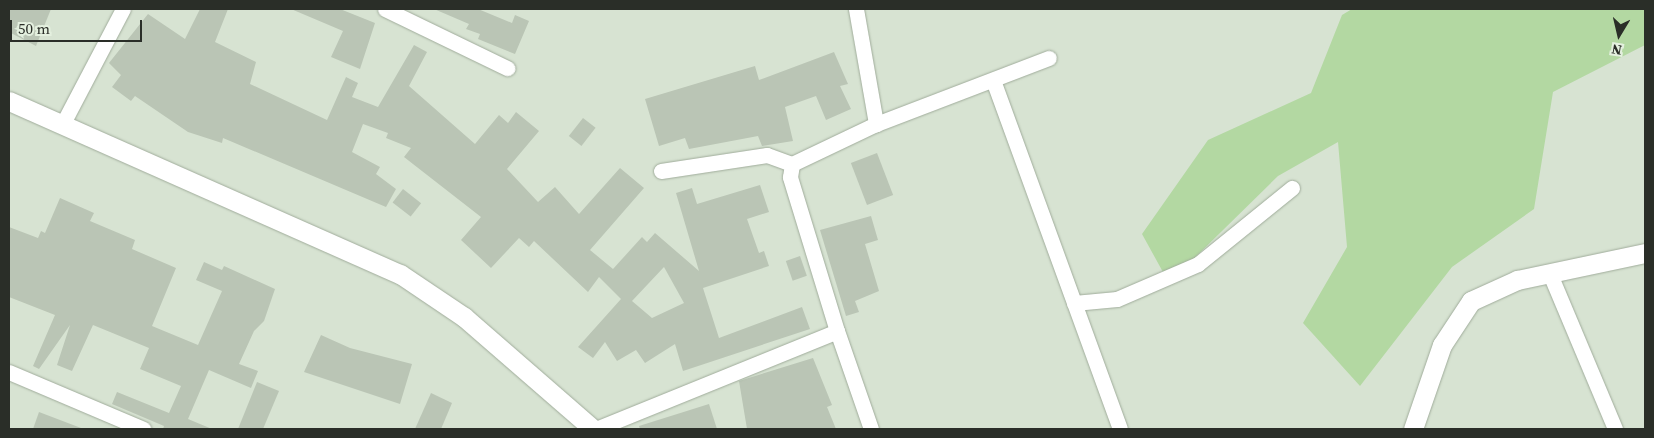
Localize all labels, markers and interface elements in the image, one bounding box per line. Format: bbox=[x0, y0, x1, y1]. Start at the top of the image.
scale bar bbox=[12, 10, 145, 42]
north arrow bbox=[1594, 10, 1644, 60]
text: 50 m bbox=[18, 18, 50, 39]
text: N bbox=[1610, 39, 1623, 60]

